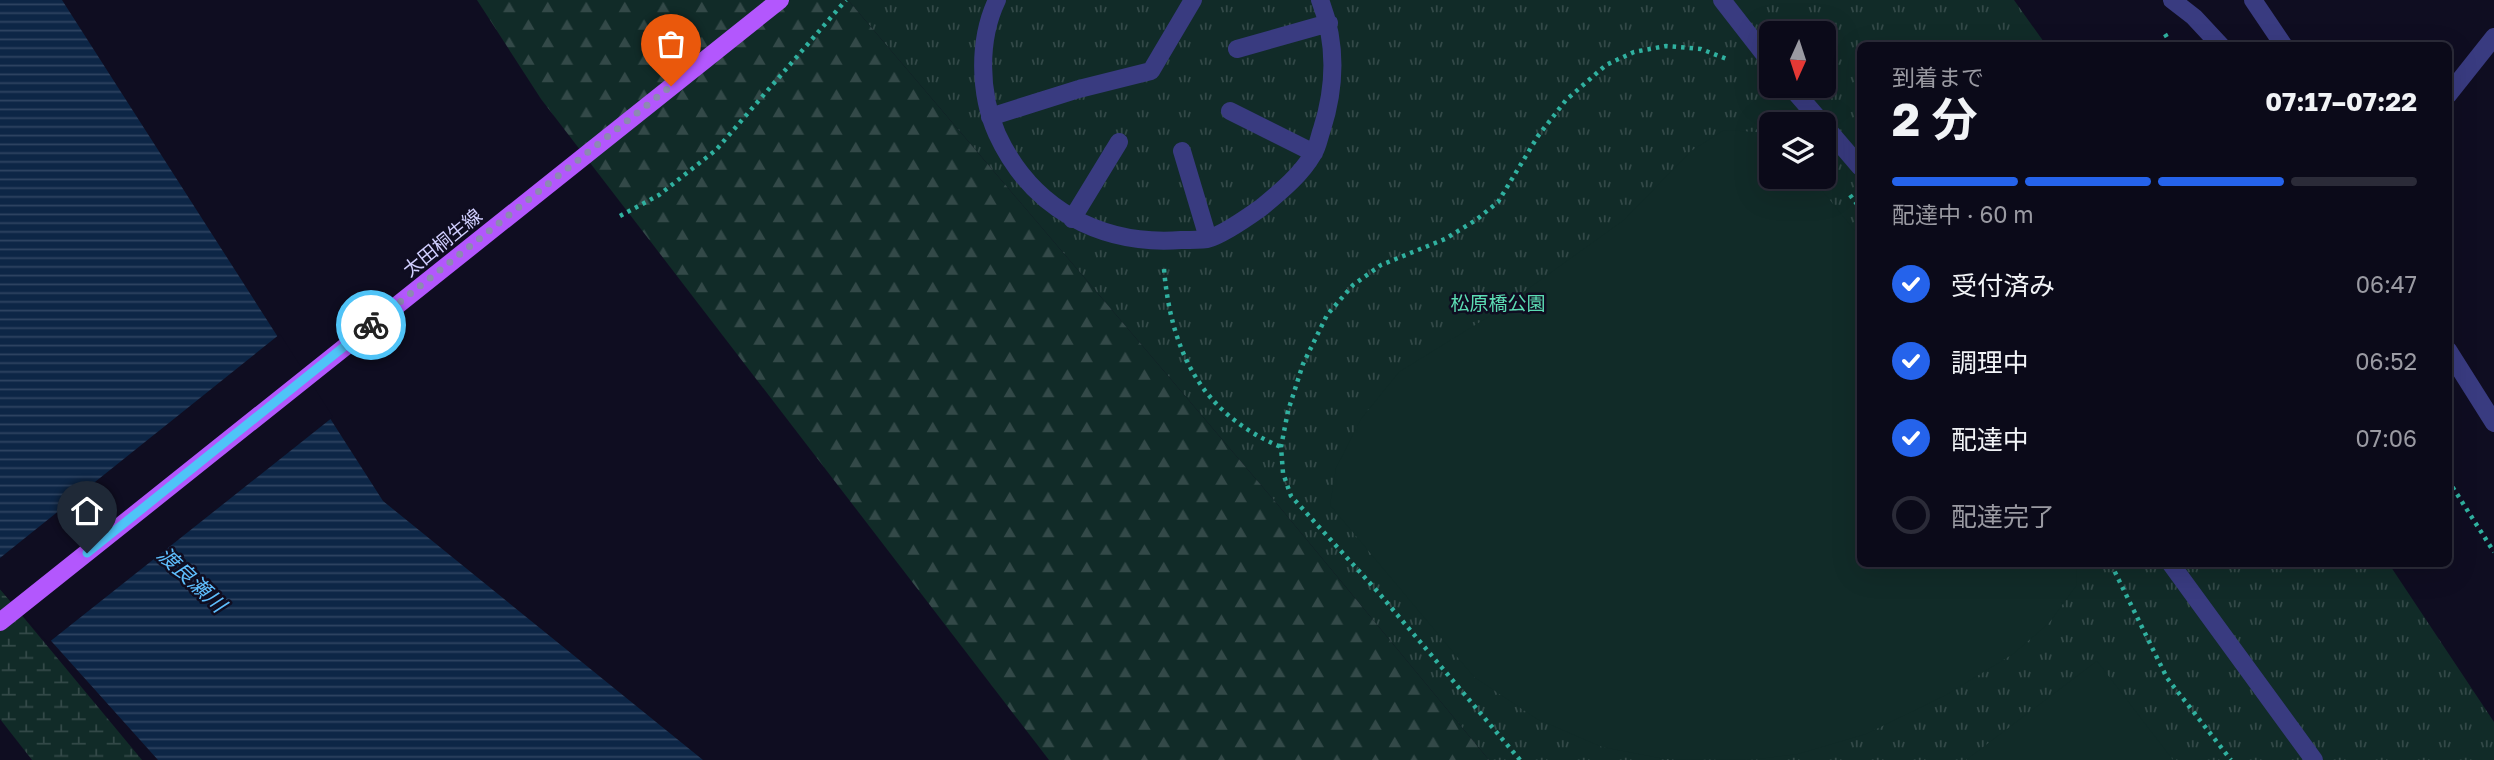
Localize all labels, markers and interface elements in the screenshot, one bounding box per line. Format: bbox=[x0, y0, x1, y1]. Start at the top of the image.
pin bbox=[641, 14, 701, 86]
north arrow bbox=[1759, 21, 1836, 98]
map controls bbox=[1759, 21, 1836, 189]
icon: bag bbox=[652, 25, 690, 63]
text: 到着まで bbox=[1892, 63, 1984, 91]
text: 07:17–07:22 bbox=[2265, 86, 2417, 117]
text: 2 分 bbox=[1892, 91, 1978, 146]
button: layers bbox=[1759, 112, 1836, 189]
text: 配達中 · 60 m bbox=[1892, 200, 2034, 228]
street label: 太田桐生線 bbox=[398, 203, 486, 281]
icon: check bbox=[1892, 265, 1930, 303]
text: 受付済み bbox=[1951, 270, 2055, 301]
text: 06:47 bbox=[2356, 270, 2417, 298]
courier bbox=[336, 290, 406, 360]
park label: 松原橋公園 bbox=[1450, 291, 1546, 314]
icon: bike bbox=[352, 306, 390, 344]
icon: check bbox=[1892, 342, 1930, 380]
text: 調理中 bbox=[1951, 347, 2029, 378]
text: 06:52 bbox=[2355, 347, 2417, 375]
icon: check bbox=[1892, 419, 1930, 457]
text: 配達中 bbox=[1951, 424, 2029, 455]
text: 07:06 bbox=[2355, 424, 2417, 452]
pin bbox=[57, 481, 117, 553]
icon: home bbox=[68, 492, 106, 530]
text: 配達完了 bbox=[1951, 501, 2055, 532]
water label: 渡良瀬川 bbox=[152, 541, 233, 619]

